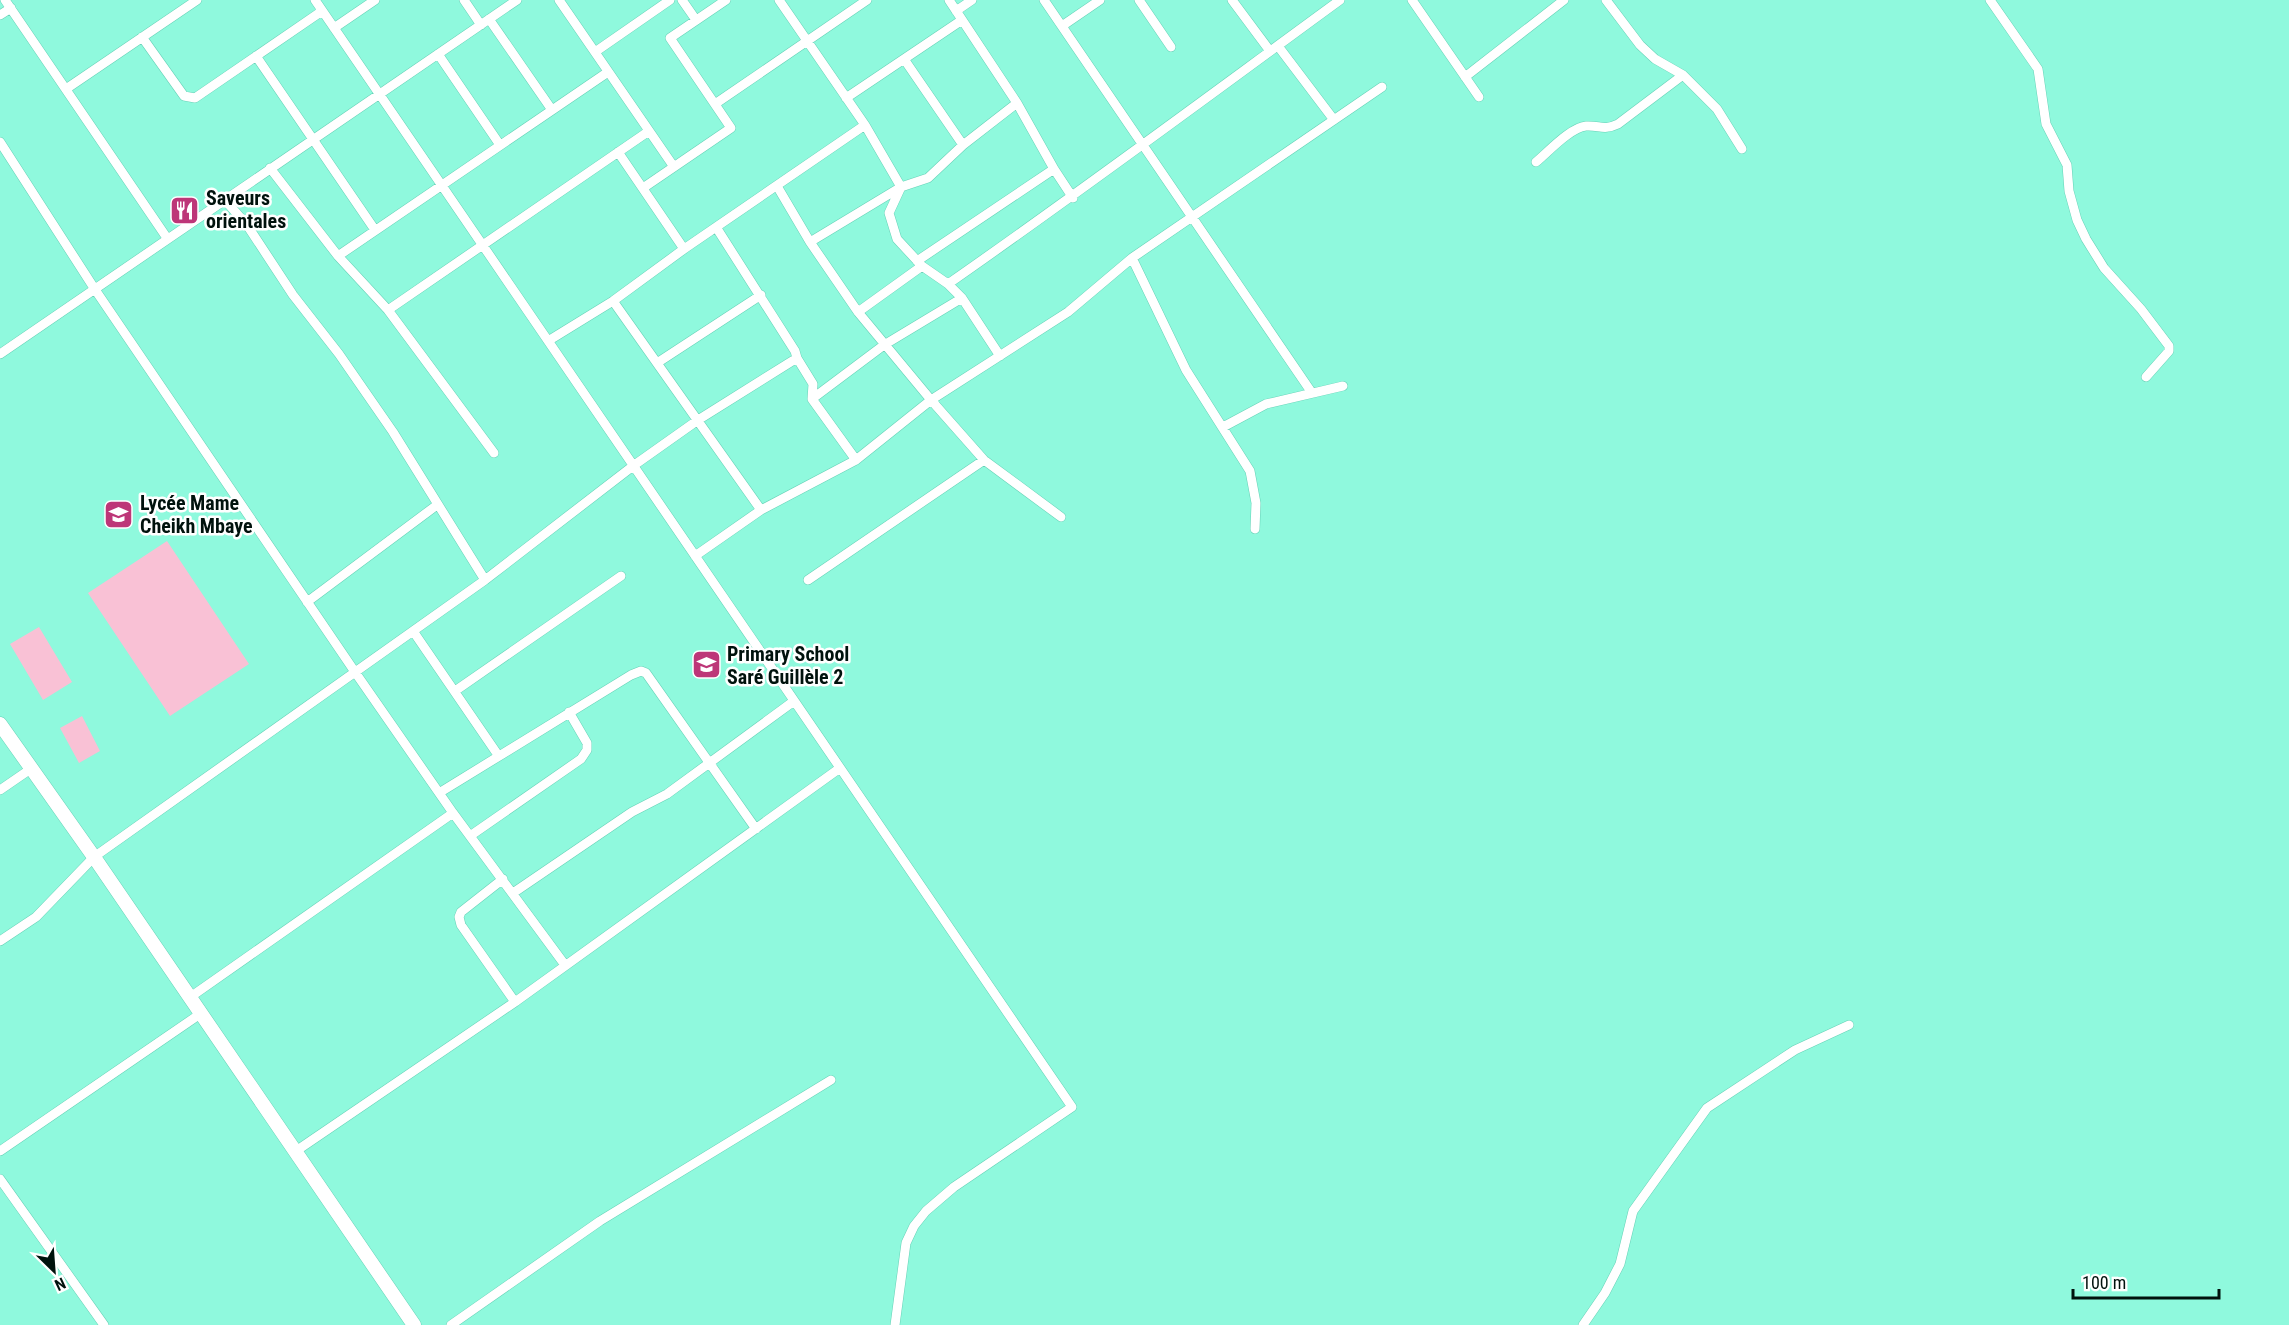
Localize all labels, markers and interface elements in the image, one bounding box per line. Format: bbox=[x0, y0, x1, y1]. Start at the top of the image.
place label: Saveurs orientales bbox=[206, 186, 286, 233]
restaurant icon: Saveurs orientales bbox=[169, 194, 201, 226]
place label: Lycée Mame Cheikh Mbaye bbox=[140, 491, 253, 538]
school or university icon: Lycée Mame Cheikh Mbaye bbox=[103, 499, 135, 531]
place label: Primary School Saré Guillèle 2 bbox=[727, 642, 849, 689]
school or university icon: Primary School Saré Guillèle 2 bbox=[690, 649, 722, 681]
north arrow bbox=[24, 1241, 84, 1301]
scale bar bbox=[2073, 1262, 2218, 1300]
text: 100 m bbox=[2082, 1272, 2126, 1293]
text: N bbox=[52, 1273, 69, 1295]

